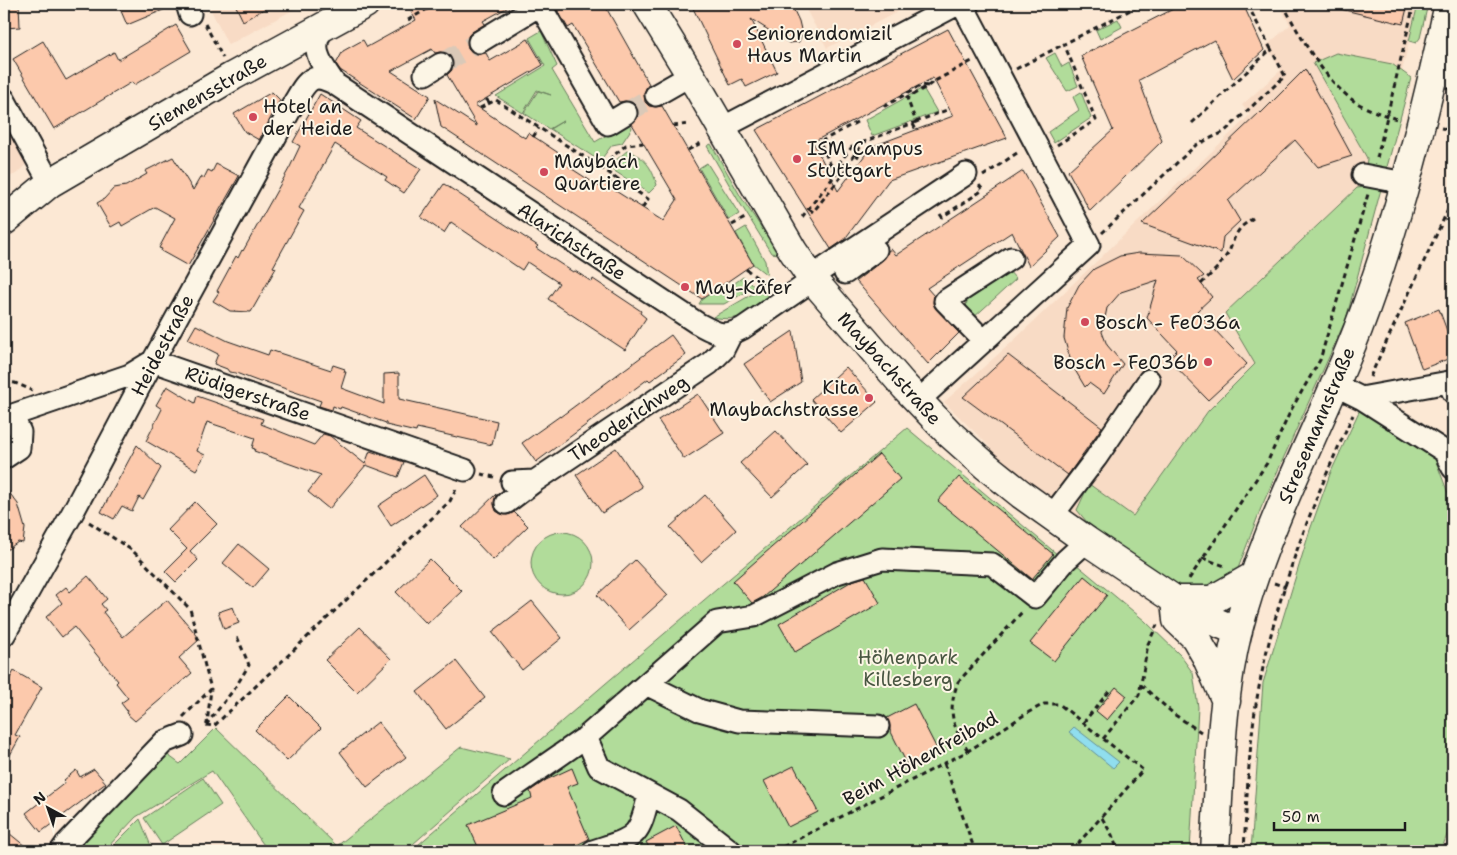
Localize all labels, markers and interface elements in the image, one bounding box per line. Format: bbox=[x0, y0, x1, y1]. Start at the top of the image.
place label: Seniorendomizil Haus Martin bbox=[747, 21, 892, 68]
marker: Seniorendomizil Haus Martin bbox=[731, 38, 743, 50]
street label: Siemensstraße bbox=[143, 48, 271, 137]
place label: Hotel an der Heide bbox=[263, 94, 353, 141]
marker: Hotel an der Heide bbox=[247, 111, 259, 123]
place label: ISM Campus Stuttgart bbox=[807, 136, 923, 183]
place label: Maybach Quartiere bbox=[554, 149, 640, 196]
marker: ISM Campus Stuttgart bbox=[791, 153, 803, 165]
marker: Maybach Quartiere bbox=[538, 166, 550, 178]
street label: Alarichstraße bbox=[512, 197, 631, 286]
place label: May-Käfer bbox=[695, 275, 792, 300]
marker: May-Käfer bbox=[679, 281, 691, 293]
street label: Heidestraße bbox=[125, 290, 200, 400]
street label: Maybachstraße bbox=[832, 306, 947, 430]
place label: Bosch - Fe036a bbox=[1095, 310, 1240, 335]
marker: Bosch - Fe036a bbox=[1079, 316, 1091, 328]
street label: Stresemannstraße bbox=[1272, 343, 1361, 507]
place label: Bosch - Fe036b bbox=[1053, 350, 1198, 375]
marker: Bosch - Fe036b bbox=[1202, 356, 1214, 368]
street label: Rüdigerstraße bbox=[182, 360, 314, 427]
street label: Theoderichweg bbox=[563, 369, 693, 468]
place label: Kita Maybachstrasse bbox=[709, 375, 859, 422]
marker: Kita Maybachstrasse bbox=[863, 392, 875, 404]
park label: Höhenpark Killesberg bbox=[858, 645, 958, 692]
street label: Beim Höhenfreibad bbox=[838, 705, 1002, 811]
north arrow bbox=[22, 782, 72, 832]
text: N bbox=[30, 788, 50, 809]
scale bar bbox=[1274, 800, 1406, 832]
text: 50 m bbox=[1282, 807, 1320, 827]

